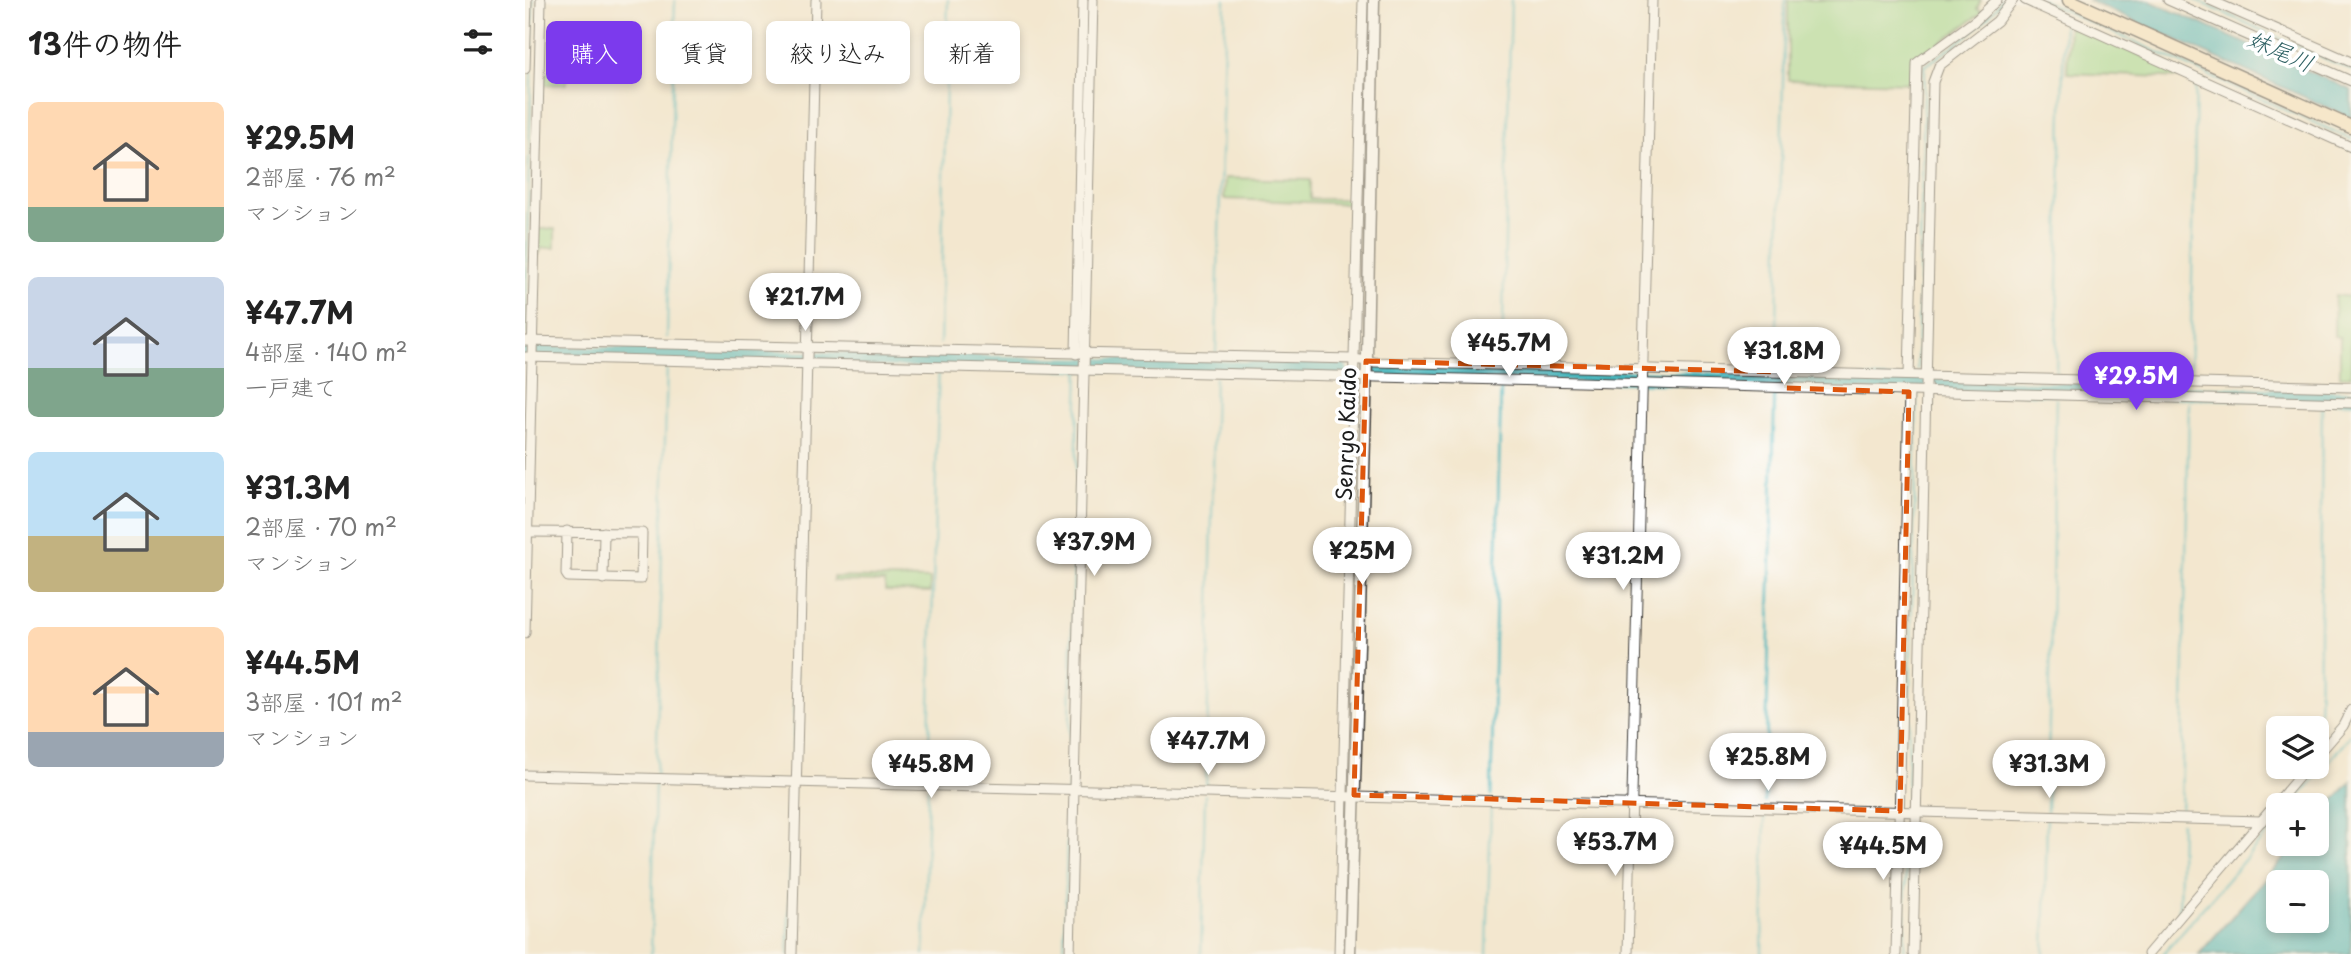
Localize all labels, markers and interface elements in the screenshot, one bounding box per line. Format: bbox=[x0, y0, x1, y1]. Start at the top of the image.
text: 13件の物件 bbox=[28, 20, 182, 65]
water label: 妹尾川 bbox=[2242, 20, 2320, 80]
chip: 購入 bbox=[546, 21, 642, 84]
chip: 賃貸 bbox=[656, 21, 752, 84]
chip: 絞り込み bbox=[766, 21, 910, 84]
chip: 新着 bbox=[924, 21, 1020, 84]
icon: filters bbox=[459, 23, 497, 61]
text: ¥29.5M bbox=[245, 114, 355, 159]
icon: home bbox=[84, 130, 168, 214]
text: 2部屋 · 76 m² bbox=[245, 159, 396, 194]
text: マンション bbox=[245, 194, 359, 229]
pin: ¥21.7M bbox=[748, 274, 862, 333]
text: ¥21.7M bbox=[765, 278, 845, 313]
text: ¥47.7M bbox=[245, 289, 354, 334]
icon: home bbox=[84, 305, 168, 389]
pin: ¥45.7M bbox=[1452, 320, 1566, 379]
text: ¥45.7M bbox=[1467, 324, 1551, 359]
pin: ¥31.8M bbox=[1727, 328, 1841, 387]
text: ¥31.8M bbox=[1743, 332, 1825, 367]
text: 4部屋 · 140 m² bbox=[245, 334, 408, 369]
pin: ¥29.5M bbox=[2079, 352, 2193, 412]
text: ¥29.5M bbox=[2094, 357, 2178, 392]
street label: Senryo Kaido bbox=[1327, 367, 1363, 501]
text: 一戸建て bbox=[245, 369, 337, 404]
text: ¥31.3M bbox=[245, 464, 351, 509]
icon: home bbox=[84, 480, 168, 564]
text: 2部屋 · 70 m² bbox=[245, 509, 397, 544]
pin: ¥37.9M bbox=[1037, 518, 1151, 578]
text: ¥37.9M bbox=[1052, 523, 1136, 558]
pin: ¥25M bbox=[1321, 528, 1403, 587]
text: ¥25M bbox=[1329, 532, 1395, 567]
pin: ¥31.2M bbox=[1566, 532, 1680, 592]
text: ¥31.2M bbox=[1582, 537, 1664, 572]
text: マンション bbox=[245, 544, 359, 579]
text: ¥44.5M bbox=[245, 639, 360, 684]
icon: home bbox=[84, 655, 168, 739]
text: 3部屋 · 101 m² bbox=[245, 684, 403, 719]
map controls bbox=[2266, 716, 2329, 933]
button: layers bbox=[2266, 716, 2329, 779]
pin: ¥47.7M bbox=[1151, 718, 1265, 777]
text: マンション bbox=[245, 719, 359, 754]
text: ¥47.7M bbox=[1166, 722, 1250, 757]
pin: ¥25.8M bbox=[1711, 734, 1825, 793]
text: ¥25.8M bbox=[1725, 738, 1811, 773]
pin: ¥45.8M bbox=[874, 740, 988, 800]
pin: ¥31.3M bbox=[1992, 740, 2106, 800]
text: ¥45.8M bbox=[888, 745, 974, 780]
text: ¥31.3M bbox=[2008, 745, 2090, 780]
button: + bbox=[2266, 793, 2329, 856]
pin: ¥53.7M bbox=[1558, 818, 1672, 878]
pin: ¥44.5M bbox=[1826, 822, 1940, 882]
text: ¥53.7M bbox=[1573, 823, 1657, 858]
text: ¥44.5M bbox=[1839, 827, 1927, 862]
button: − bbox=[2266, 870, 2329, 933]

